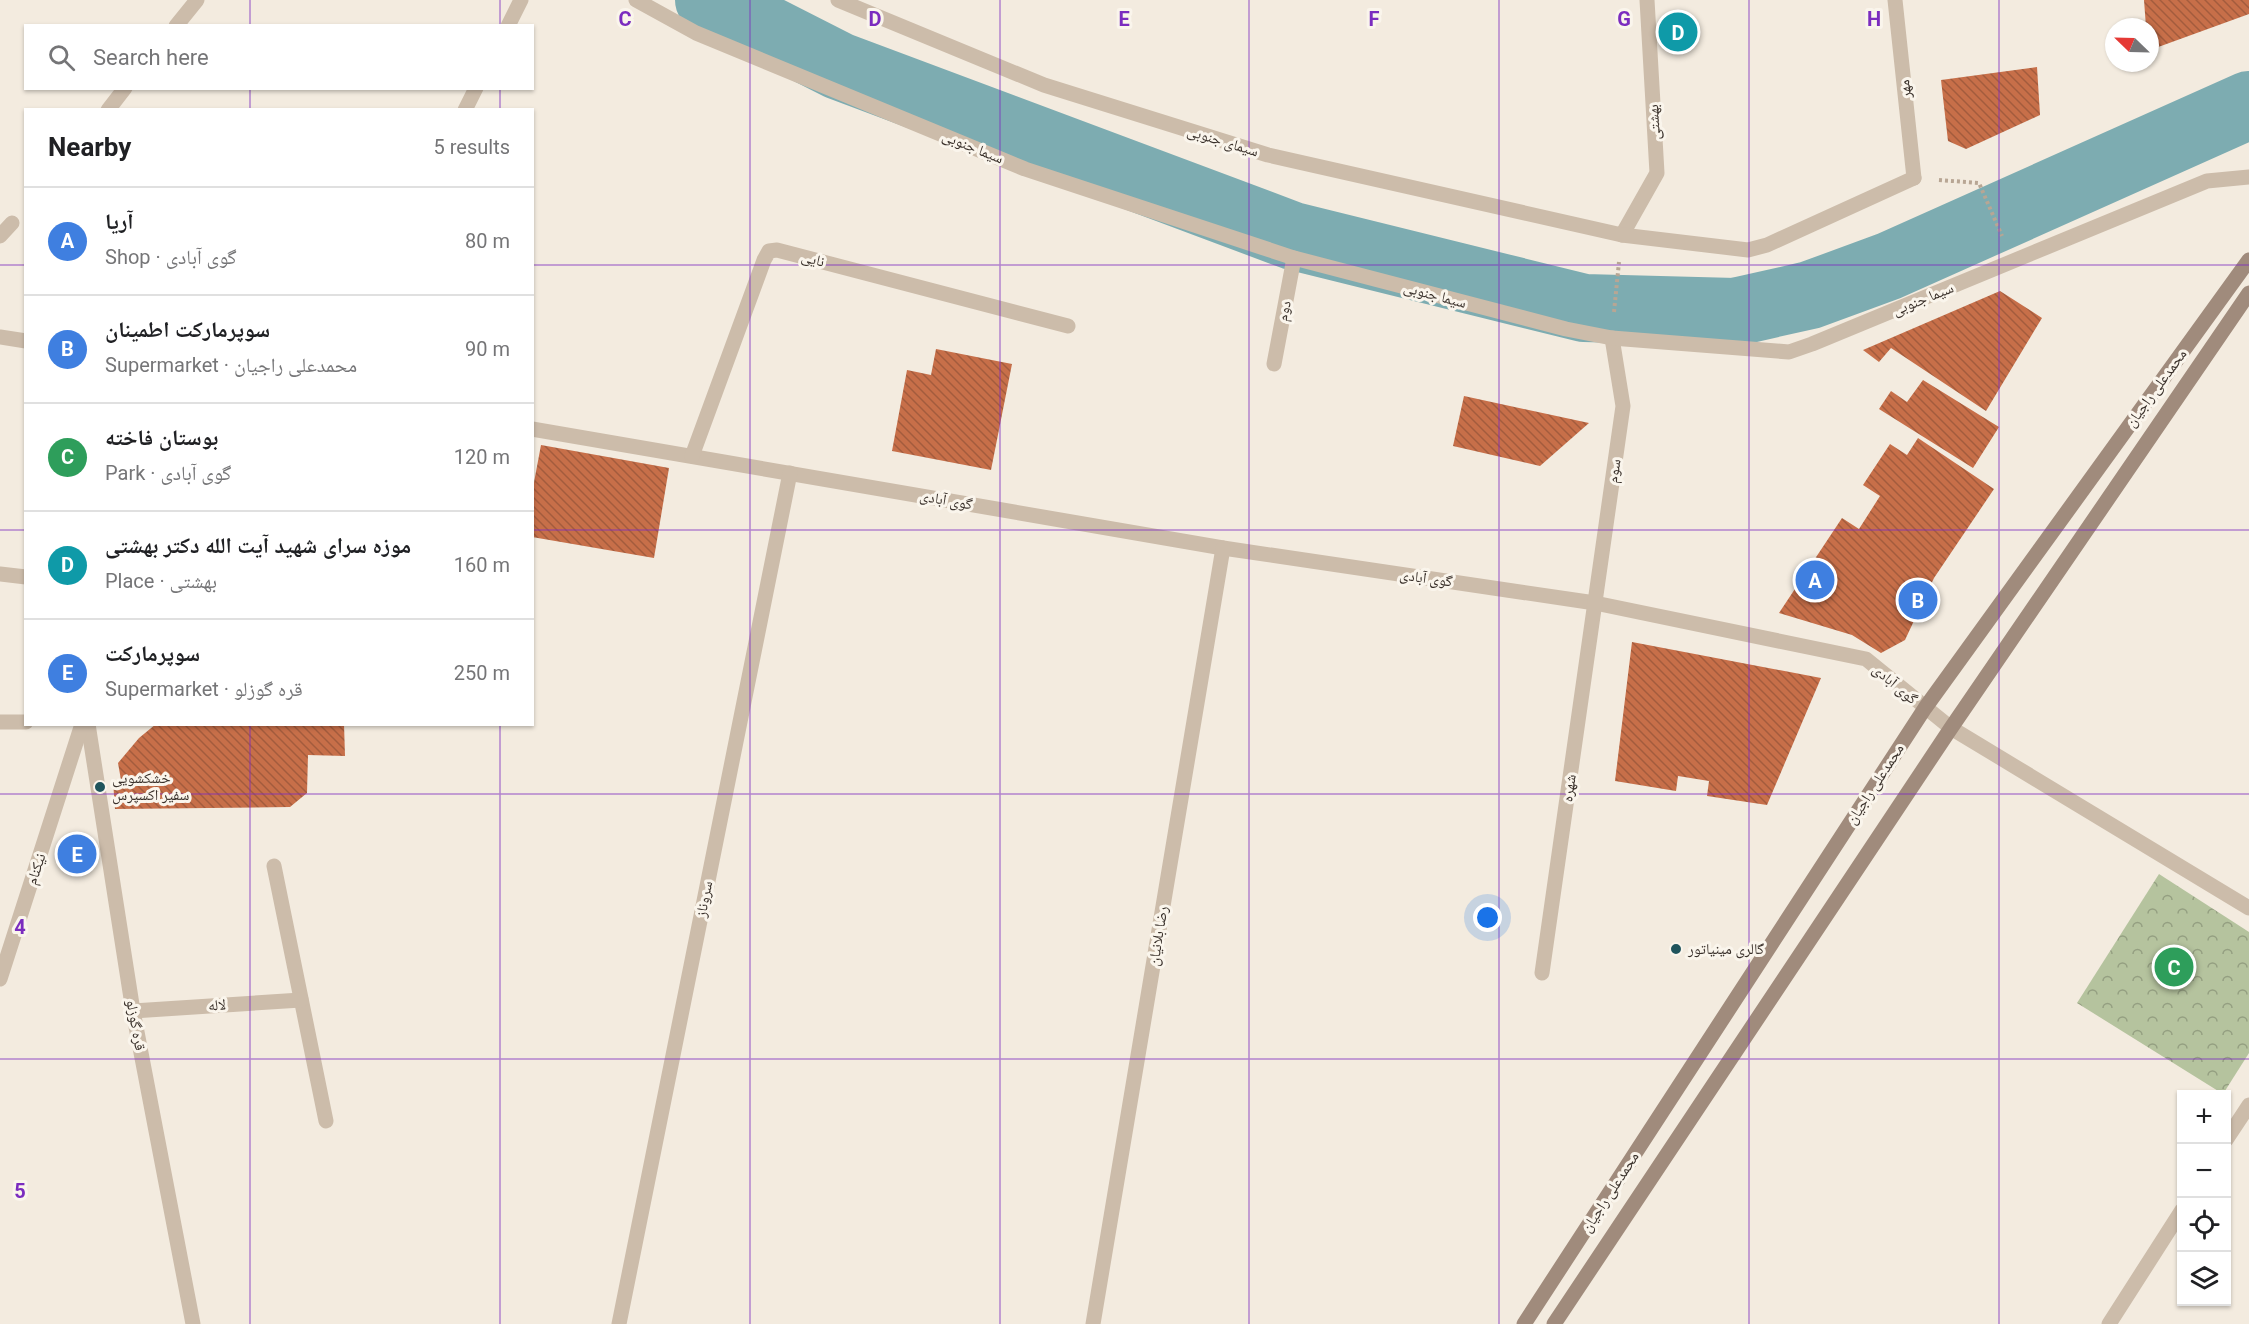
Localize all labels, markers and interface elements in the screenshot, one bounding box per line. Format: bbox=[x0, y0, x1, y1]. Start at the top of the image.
text: C bbox=[618, 7, 632, 31]
text: D bbox=[869, 7, 882, 31]
text: E bbox=[1118, 7, 1130, 31]
text: F bbox=[1369, 7, 1380, 31]
text: G bbox=[1617, 7, 1631, 31]
text: H bbox=[1867, 7, 1881, 31]
pin: D bbox=[1658, 9, 1698, 54]
north arrow bbox=[2105, 18, 2159, 72]
search box bbox=[24, 24, 534, 90]
icon: search bbox=[45, 41, 78, 74]
text: Search here bbox=[93, 45, 209, 70]
street label: مهر bbox=[1895, 79, 1915, 100]
street label: بهشتی bbox=[1644, 104, 1665, 140]
street label: سیمای جنوبی bbox=[1185, 122, 1261, 161]
street label: سیما جنوبی bbox=[939, 127, 1006, 168]
text: Nearby bbox=[48, 132, 131, 162]
text: 5 results bbox=[434, 135, 510, 159]
text: آریا bbox=[105, 209, 133, 234]
text: A bbox=[61, 229, 74, 253]
text: 80 m bbox=[465, 229, 510, 253]
text: Shop · گوی آبادی bbox=[105, 245, 237, 269]
street label: نایی bbox=[799, 247, 827, 272]
street label: سیما جنوبی bbox=[1401, 278, 1469, 313]
street label: سیما جنوبی bbox=[1890, 279, 1957, 320]
street label: دوم bbox=[1273, 299, 1296, 323]
text: سوپرمارکت اطمینان bbox=[105, 317, 270, 342]
text: B bbox=[61, 337, 74, 361]
text: 90 m bbox=[465, 337, 510, 361]
street label: محمدعلی راجیان bbox=[2122, 345, 2191, 431]
text: Supermarket · محمدعلی راجیان bbox=[105, 353, 357, 377]
text: بوستان فاخته bbox=[105, 425, 218, 450]
text: C bbox=[61, 445, 74, 469]
text: 120 m bbox=[454, 445, 510, 469]
street label: سوم bbox=[1603, 458, 1626, 484]
text: Park · گوی آبادی bbox=[105, 461, 231, 485]
street label: گوی آبادی bbox=[918, 487, 974, 515]
text: موزه سرای شهید آیت الله دکتر بهشتی bbox=[105, 533, 411, 558]
text: D bbox=[61, 553, 74, 577]
text: 160 m bbox=[454, 553, 510, 577]
pin: A bbox=[1796, 558, 1834, 602]
street label: گوی آبادی bbox=[1398, 565, 1454, 592]
text: Place · بهشتی bbox=[105, 569, 217, 593]
pin: B bbox=[1898, 578, 1938, 622]
text: سوپرمارکت bbox=[105, 641, 200, 666]
street label: گوی آبادی bbox=[1868, 660, 1921, 709]
text: E bbox=[62, 661, 73, 685]
text: 250 m bbox=[454, 661, 510, 685]
text: Supermarket · قره گوزلو bbox=[105, 677, 303, 701]
street label: محمدعلی راجیان bbox=[1842, 740, 1909, 828]
place label: خشکشویی سفیر اکسپرس bbox=[112, 769, 189, 805]
street label: شهره bbox=[1558, 773, 1580, 803]
marker: خشکشویی سفیر اکسپرس bbox=[93, 780, 107, 794]
pin: E bbox=[58, 832, 97, 876]
street label: نیکنام bbox=[23, 851, 50, 887]
street label: سروناز bbox=[691, 879, 716, 920]
your location bbox=[1473, 903, 1502, 932]
street label: رضا بلانیان bbox=[1144, 905, 1173, 967]
text: 4 bbox=[14, 915, 26, 939]
place label: گالری مینیاتور bbox=[1687, 940, 1764, 959]
marker: گالری مینیاتور bbox=[1669, 942, 1683, 956]
pin: C bbox=[2154, 944, 2194, 990]
street label: لاله bbox=[208, 995, 226, 1015]
street label: قره گوزلو bbox=[123, 998, 149, 1052]
map controls bbox=[2177, 1090, 2231, 1306]
button: + bbox=[2177, 1090, 2231, 1144]
button: − bbox=[2177, 1144, 2231, 1198]
street label: محمدعلی راجیان bbox=[1577, 1148, 1644, 1236]
text: 5 bbox=[14, 1179, 26, 1203]
button: locate bbox=[2177, 1198, 2231, 1252]
button: layers bbox=[2177, 1252, 2231, 1306]

